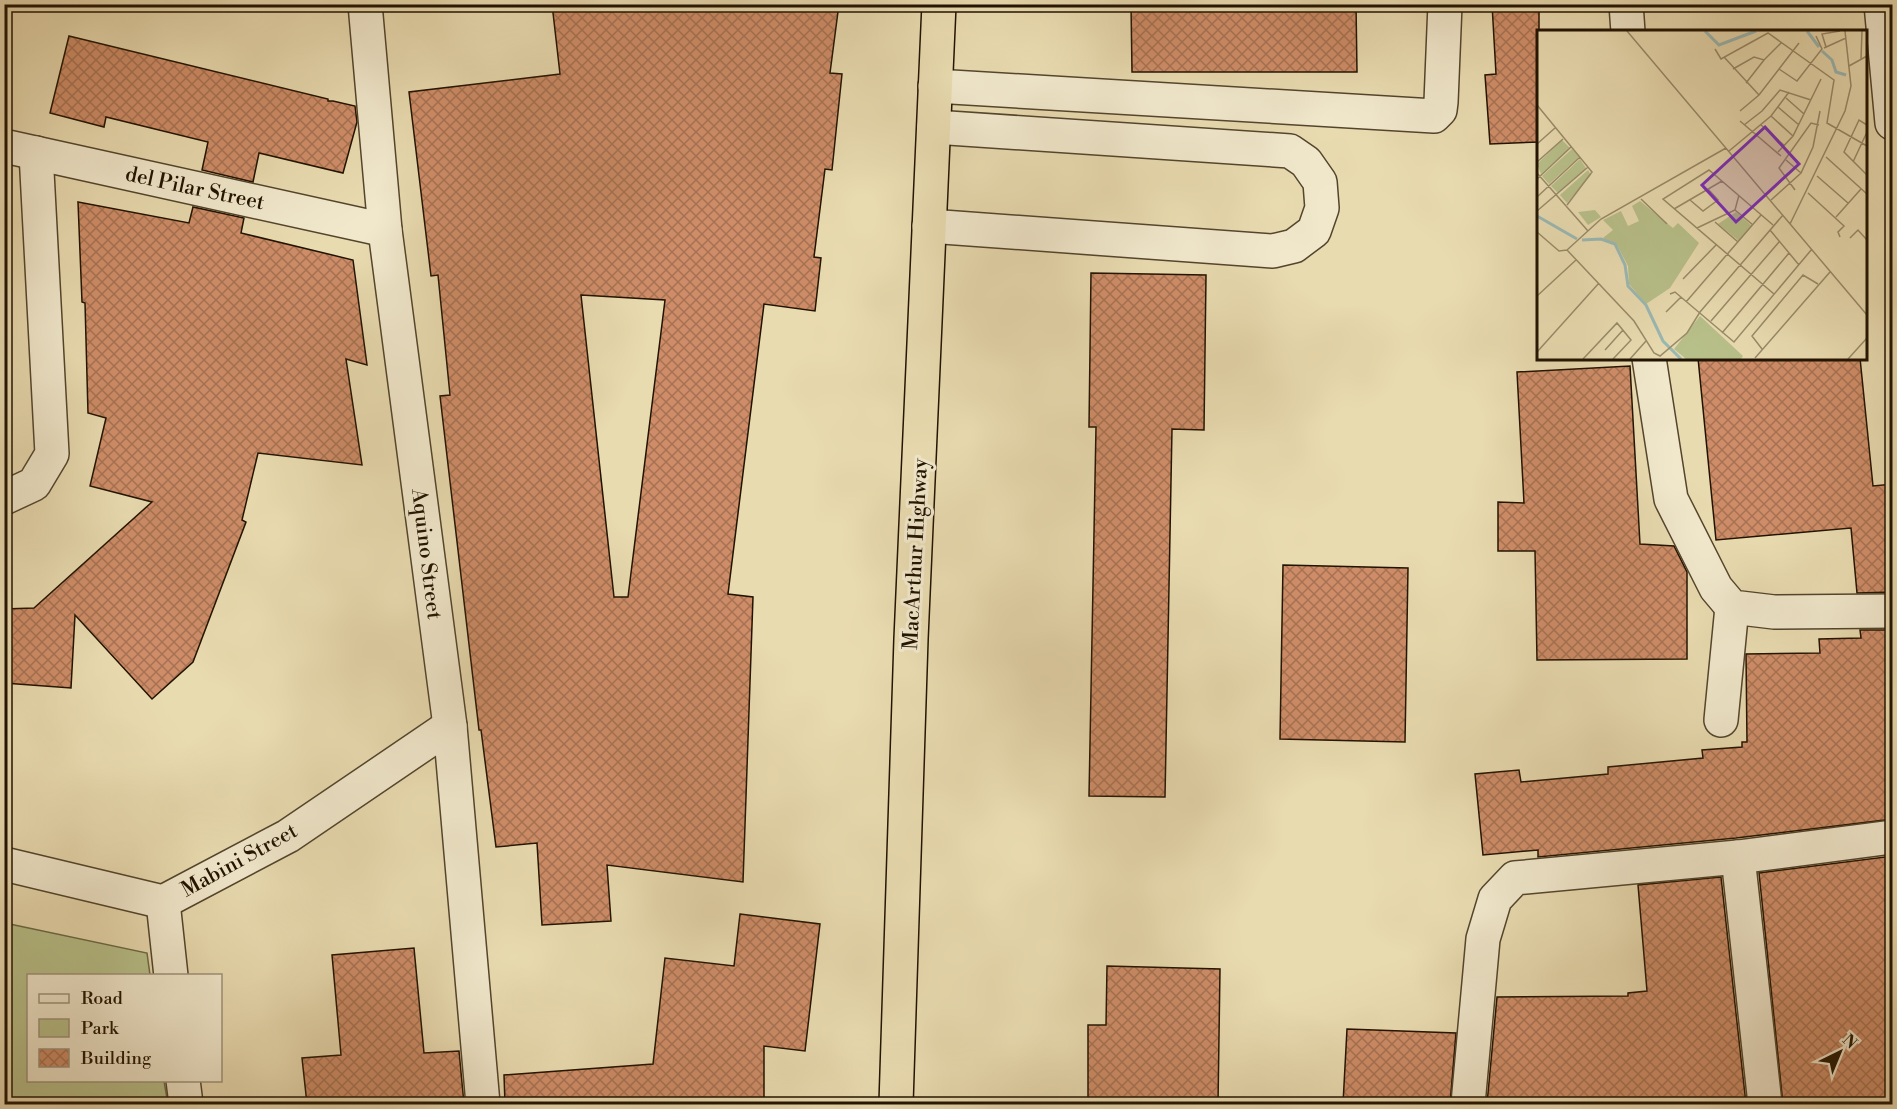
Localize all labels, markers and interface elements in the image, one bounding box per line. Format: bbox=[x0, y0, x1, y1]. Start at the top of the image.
inset map bbox=[1537, 30, 1867, 360]
street label: del Pilar Street bbox=[123, 162, 267, 217]
street label: MacArthur Highway bbox=[898, 457, 934, 650]
street label: Aquino Street bbox=[405, 486, 447, 622]
street label: Mabini Street bbox=[177, 818, 303, 903]
legend bbox=[27, 974, 222, 1082]
text: Road bbox=[81, 987, 124, 1010]
text: Park bbox=[81, 1017, 120, 1040]
north arrow bbox=[1810, 1022, 1870, 1082]
text: N bbox=[1838, 1030, 1861, 1054]
text: Building bbox=[80, 1047, 152, 1070]

